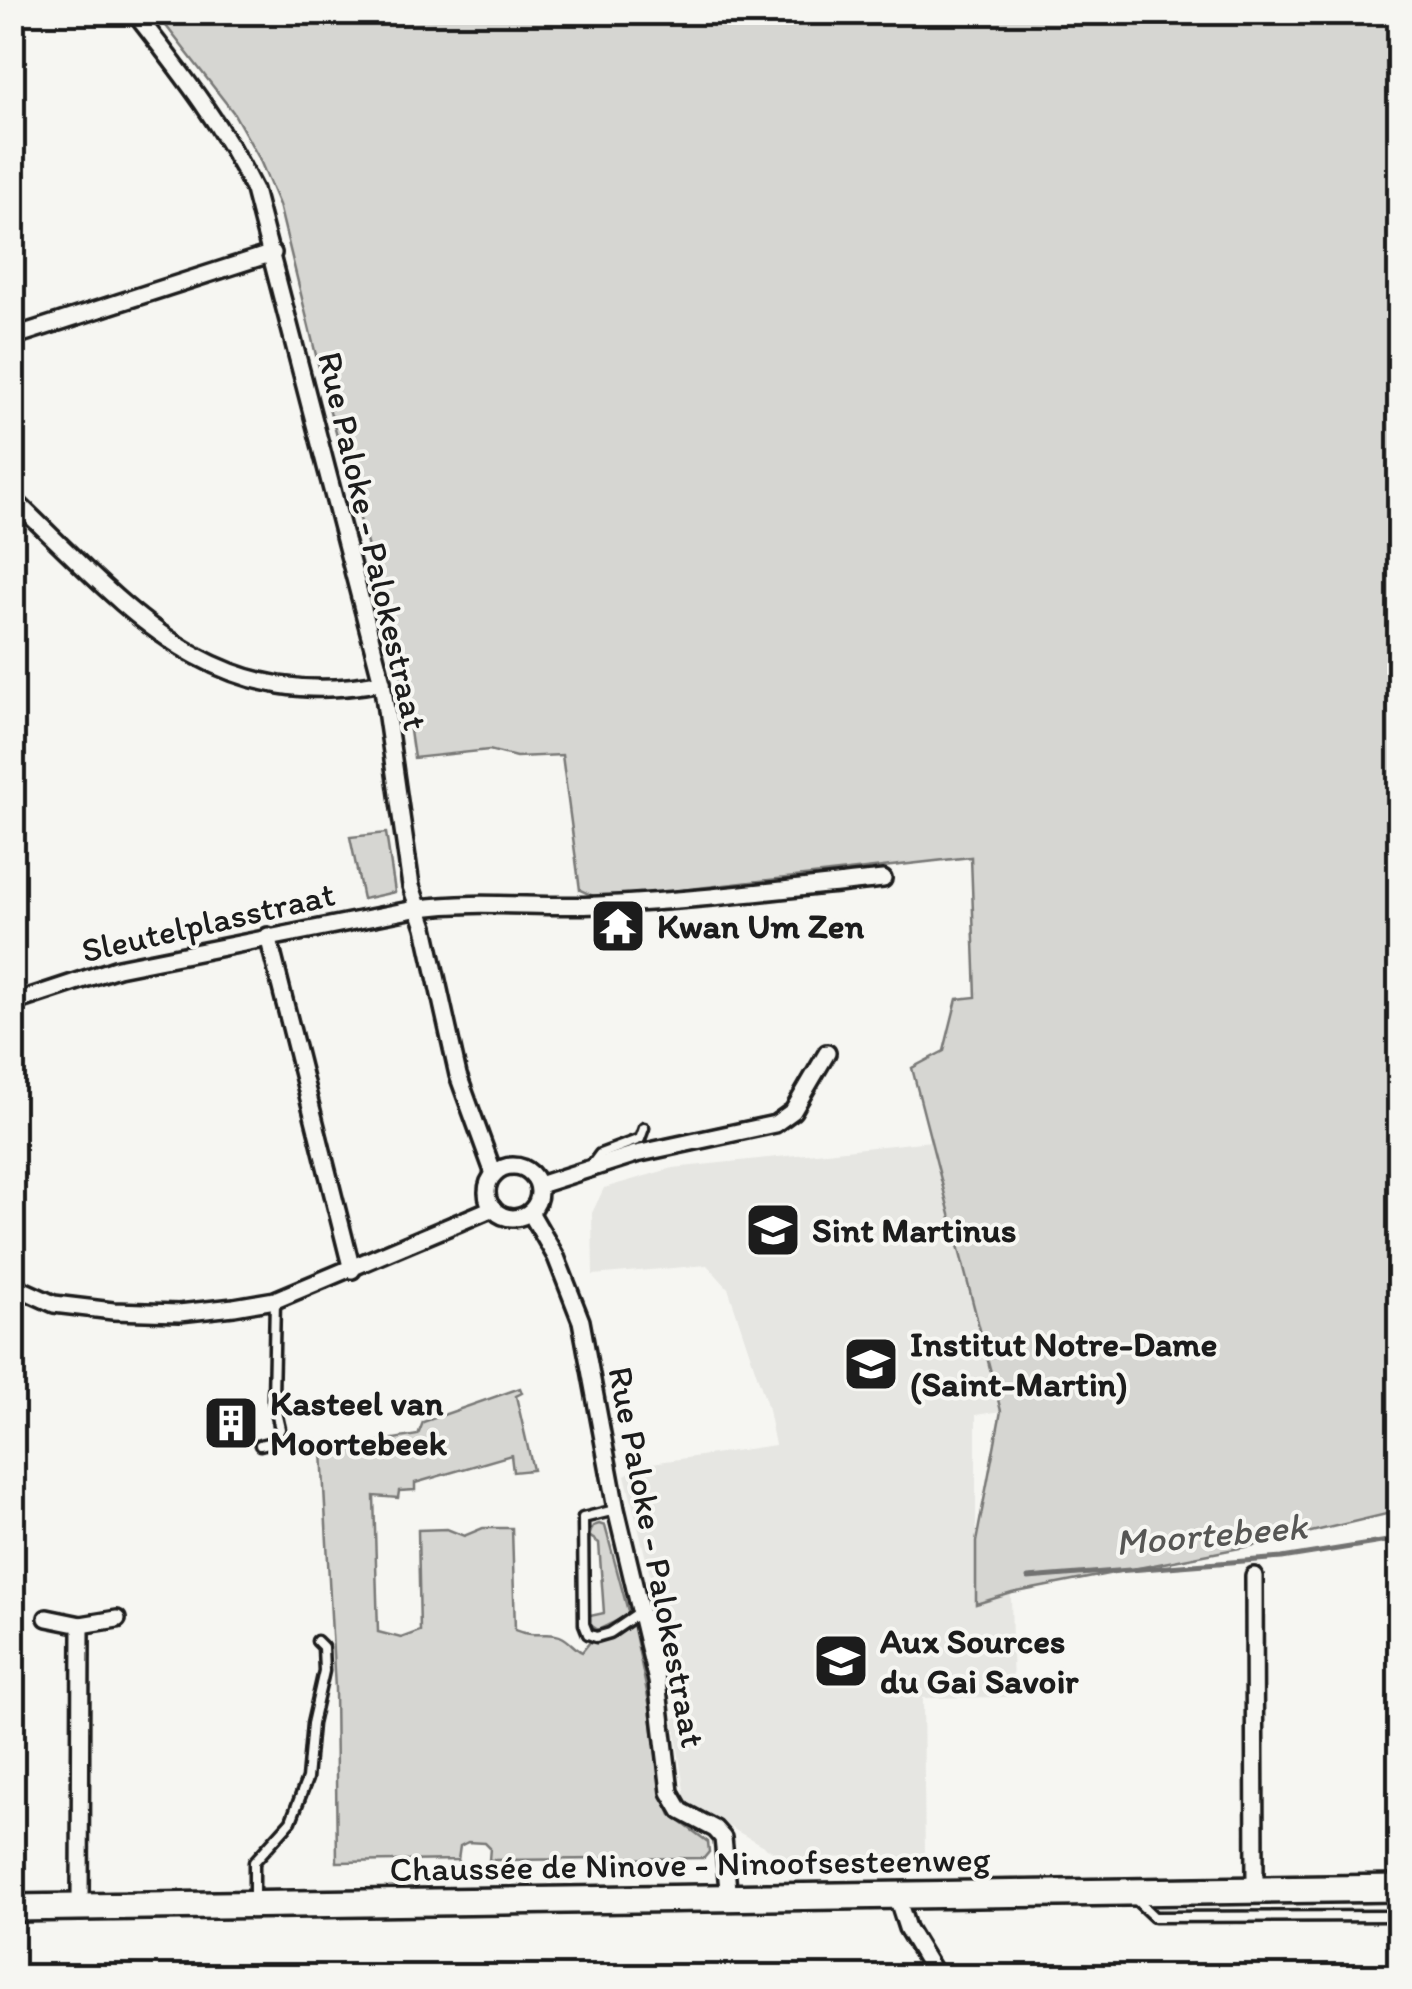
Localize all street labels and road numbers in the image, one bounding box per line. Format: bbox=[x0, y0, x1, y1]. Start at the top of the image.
street label: Rue Paloke - Palokestraat bbox=[309, 348, 437, 734]
street label: Sleutelplasstraat bbox=[77, 872, 339, 972]
street label: Rue Paloke - Palokestraat bbox=[599, 1363, 715, 1751]
street label: Chaussée de Ninove - Ninoofsesteenweg bbox=[389, 1838, 991, 1890]

